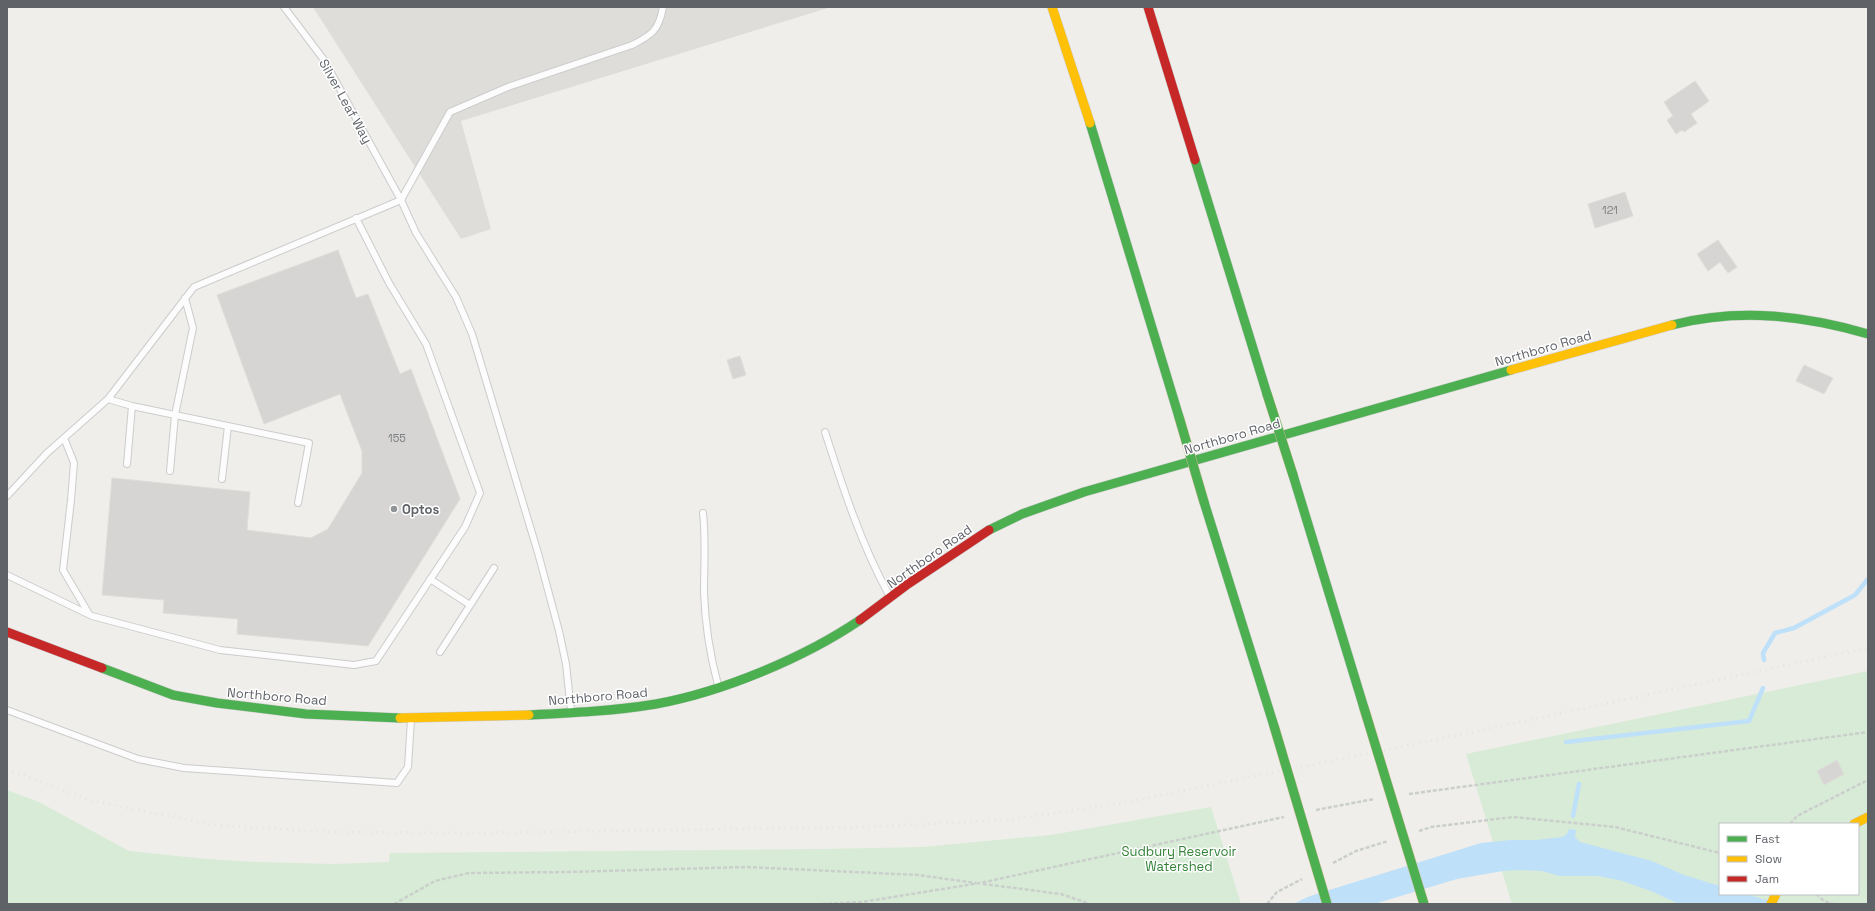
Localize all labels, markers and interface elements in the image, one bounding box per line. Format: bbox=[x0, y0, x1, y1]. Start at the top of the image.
street label: Silver Leaf Way bbox=[315, 56, 376, 147]
house number: 121 bbox=[1602, 203, 1618, 217]
street label: Northboro Road bbox=[1493, 327, 1593, 370]
street label: Northboro Road bbox=[1182, 415, 1282, 458]
house number: 155 bbox=[388, 431, 406, 445]
place label: Optos bbox=[402, 501, 440, 518]
marker: Optos bbox=[389, 504, 399, 514]
street label: Northboro Road bbox=[884, 521, 975, 592]
street label: Northboro Road bbox=[226, 684, 327, 709]
street label: Northboro Road bbox=[548, 684, 649, 709]
legend bbox=[1719, 823, 1859, 895]
text: Fast bbox=[1755, 831, 1780, 847]
park label: Sudbury Reservoir Watershed bbox=[1121, 843, 1237, 875]
text: Slow bbox=[1755, 851, 1782, 867]
text: Jam bbox=[1755, 871, 1779, 887]

